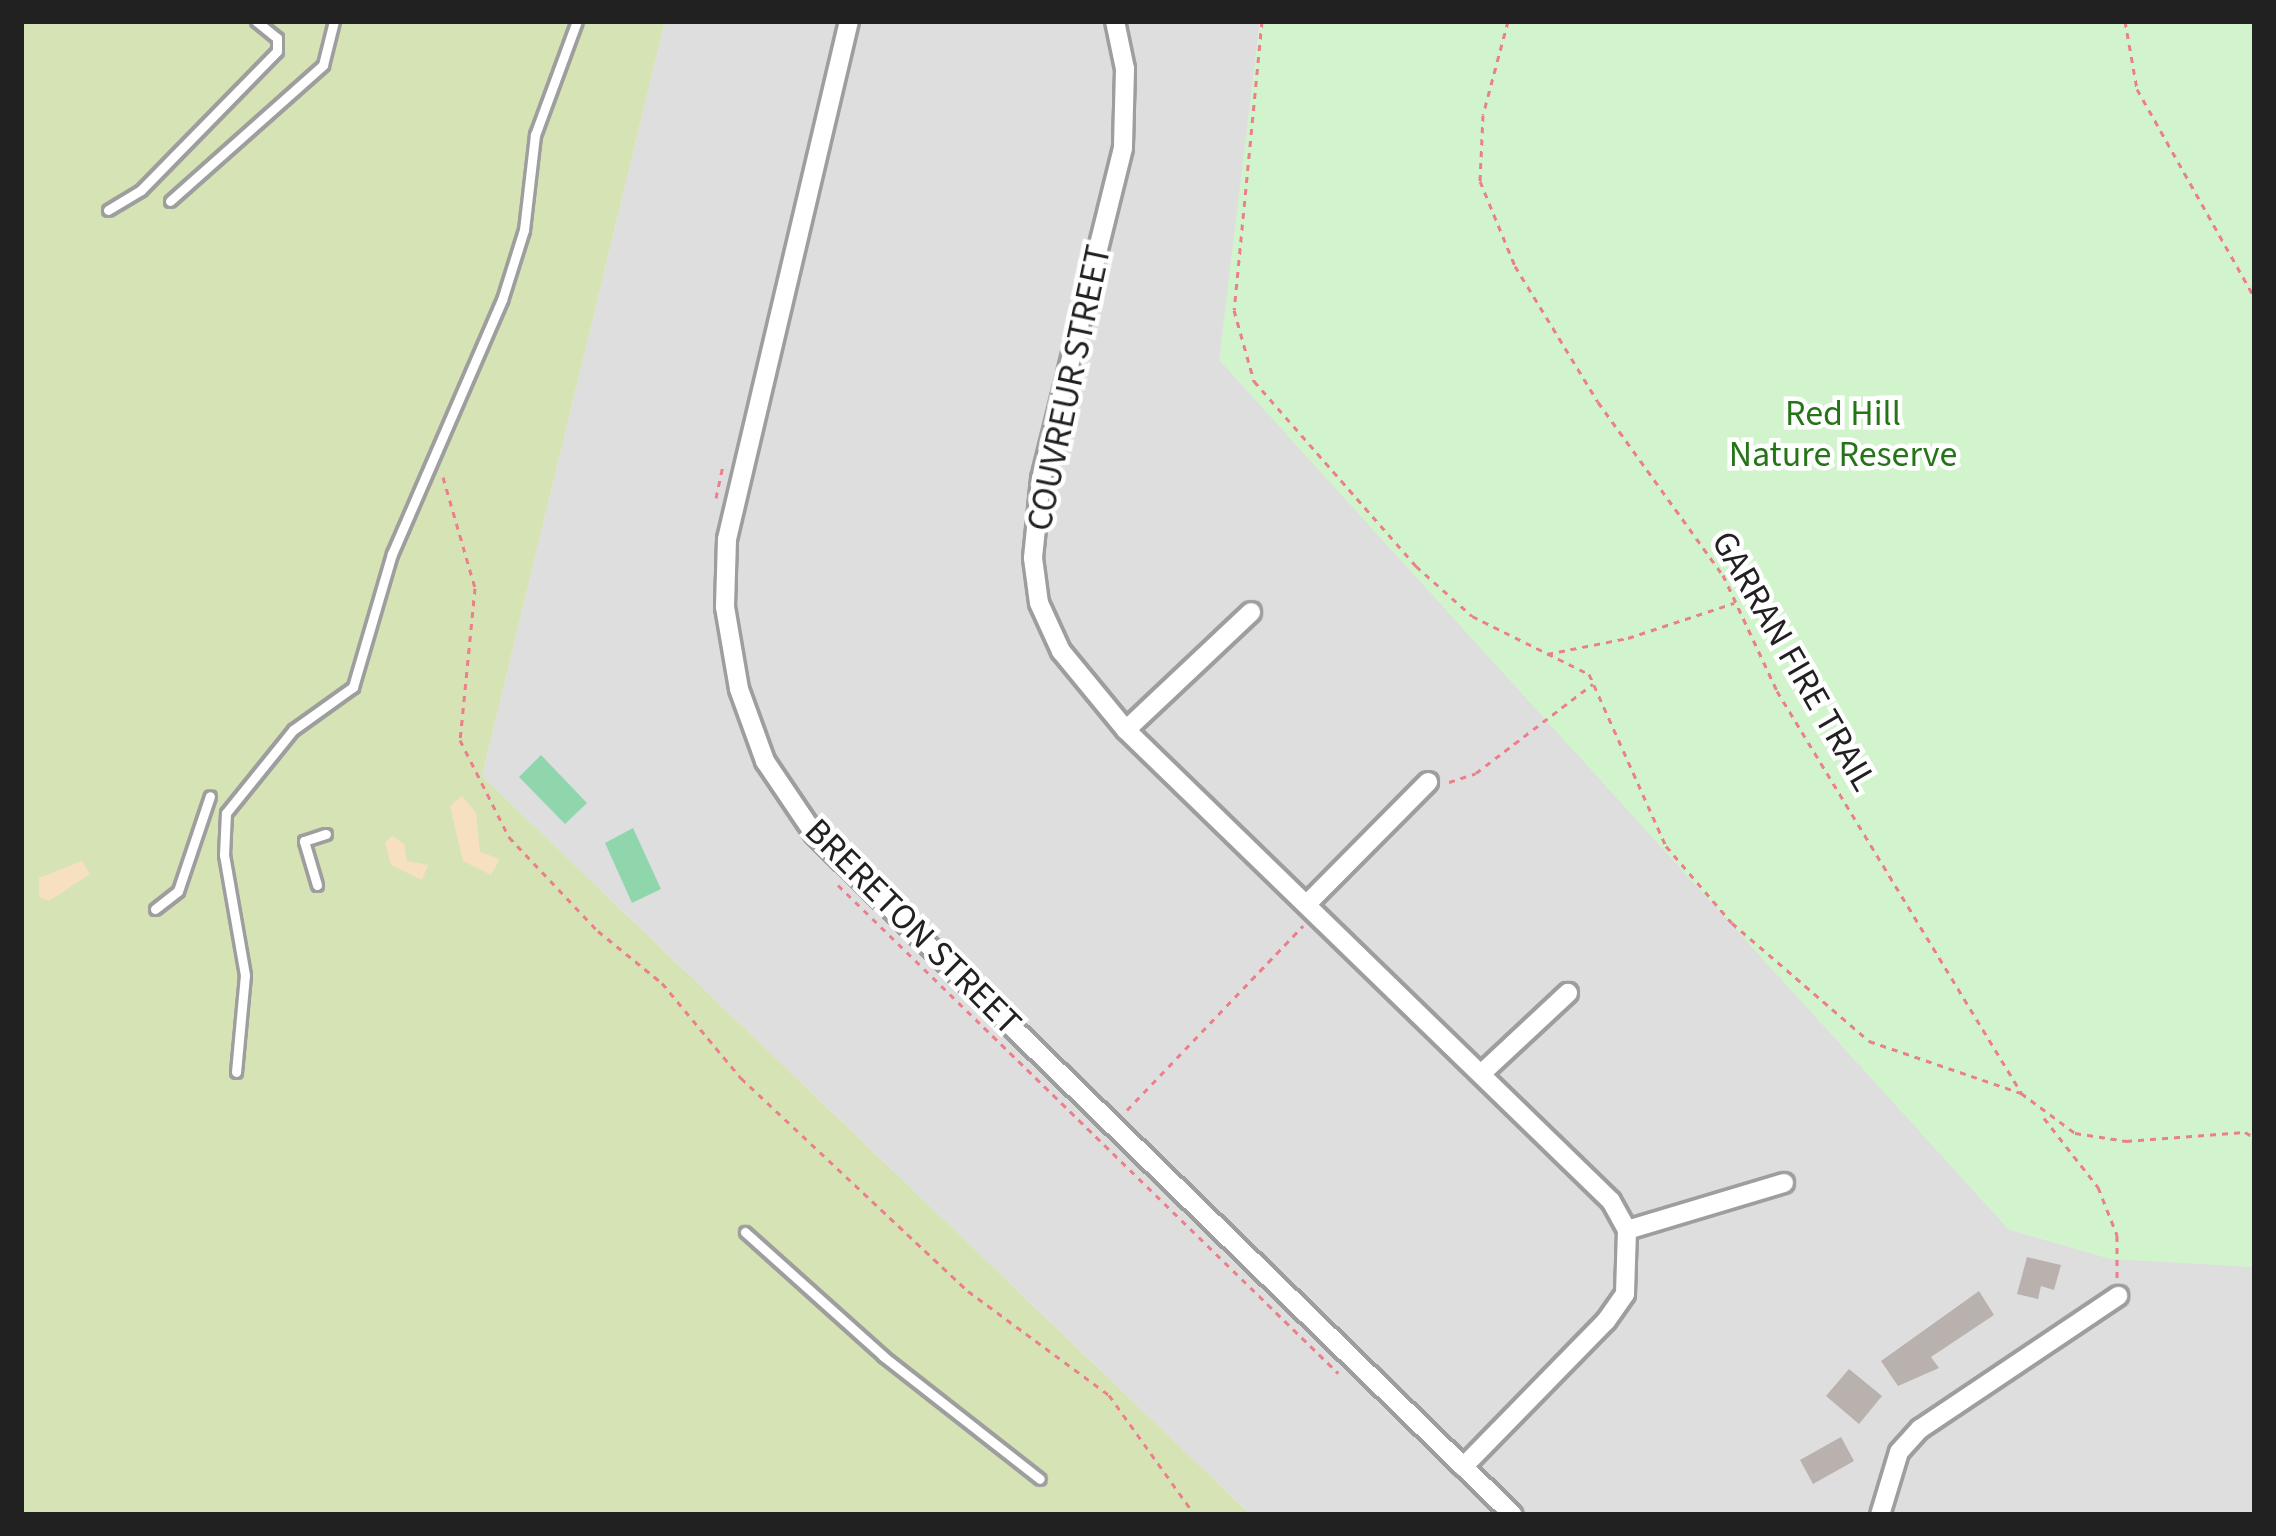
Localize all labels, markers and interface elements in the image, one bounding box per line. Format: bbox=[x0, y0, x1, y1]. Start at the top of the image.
street label: COUVREUR STREET bbox=[1018, 241, 1120, 535]
park label: Red Hill Nature Reserve bbox=[1729, 391, 1957, 476]
street label: GARRAN FIRE TRAIL bbox=[1702, 524, 1886, 798]
street label: BRERETON STREET bbox=[796, 810, 1030, 1044]

